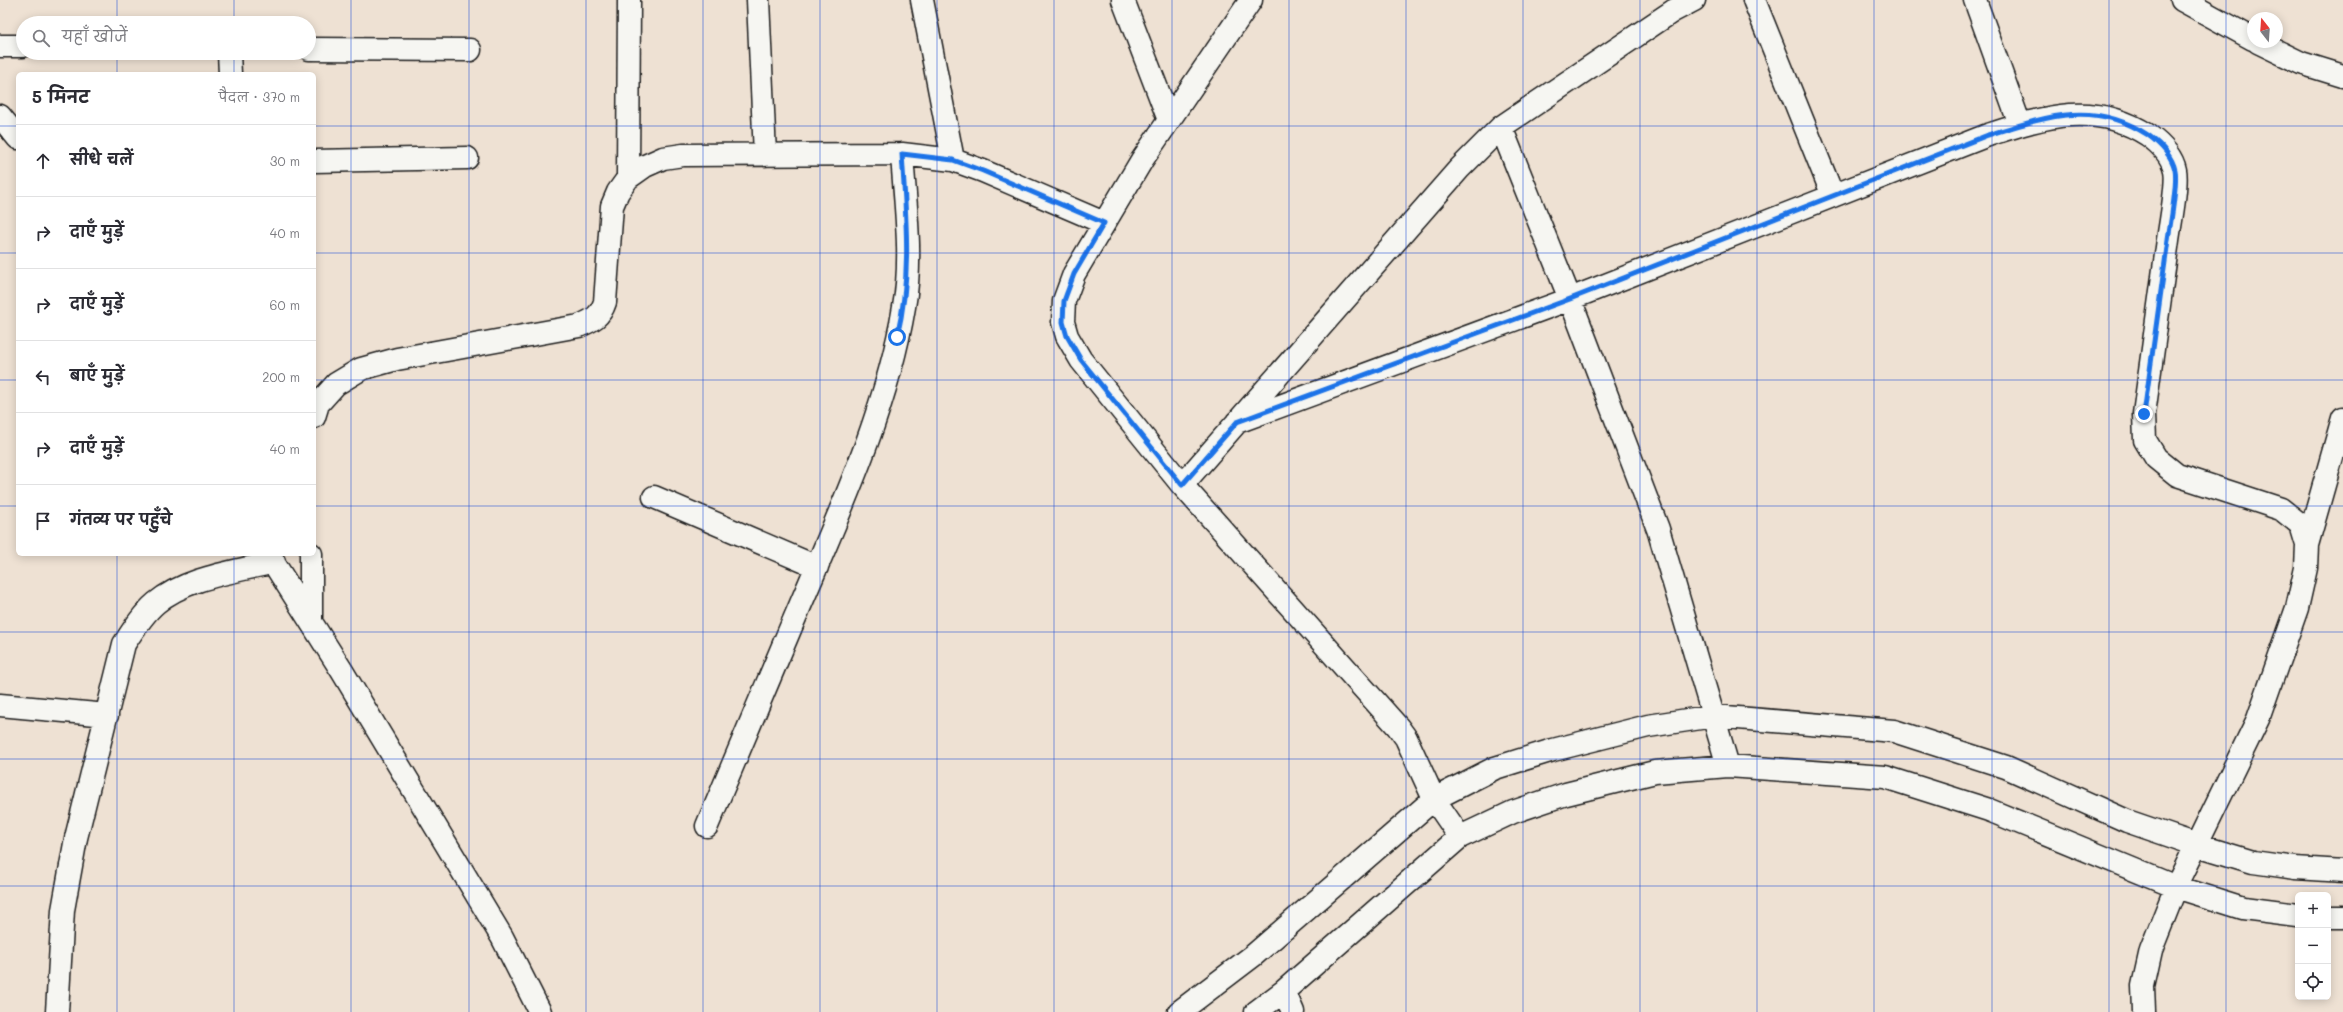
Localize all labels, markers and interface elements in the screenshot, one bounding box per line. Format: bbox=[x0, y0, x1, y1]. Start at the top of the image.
north arrow bbox=[2247, 12, 2283, 48]
search box bbox=[16, 16, 316, 60]
text: यहाँ खोजें bbox=[62, 26, 127, 46]
icon: search bbox=[30, 27, 52, 49]
text: 5 मिनट bbox=[32, 85, 89, 107]
text: पैदल · 370 m bbox=[219, 88, 300, 105]
text: सीधे चलें bbox=[70, 149, 133, 169]
icon: ahead bbox=[32, 150, 54, 172]
text: 30 m bbox=[270, 152, 300, 169]
text: दाएँ मुड़ें bbox=[70, 221, 124, 241]
icon: right bbox=[32, 222, 54, 244]
text: 40 m bbox=[270, 224, 300, 241]
text: दाएँ मुड़ें bbox=[70, 293, 124, 313]
icon: right bbox=[32, 294, 54, 316]
text: 60 m bbox=[270, 296, 300, 313]
route start bbox=[888, 328, 906, 346]
text: बाएँ मुड़ें bbox=[70, 365, 124, 385]
icon: left bbox=[32, 366, 54, 388]
text: 200 m bbox=[262, 368, 300, 385]
route end bbox=[2135, 405, 2153, 423]
text: दाएँ मुड़ें bbox=[70, 437, 124, 457]
icon: right bbox=[32, 438, 54, 460]
text: 40 m bbox=[270, 440, 300, 457]
text: गंतव्य पर पहुँचे bbox=[70, 509, 172, 529]
icon: arrive bbox=[32, 510, 54, 532]
map controls bbox=[2295, 892, 2331, 1000]
button: + bbox=[2295, 892, 2331, 928]
button: − bbox=[2295, 928, 2331, 964]
button: locate bbox=[2295, 964, 2331, 1000]

